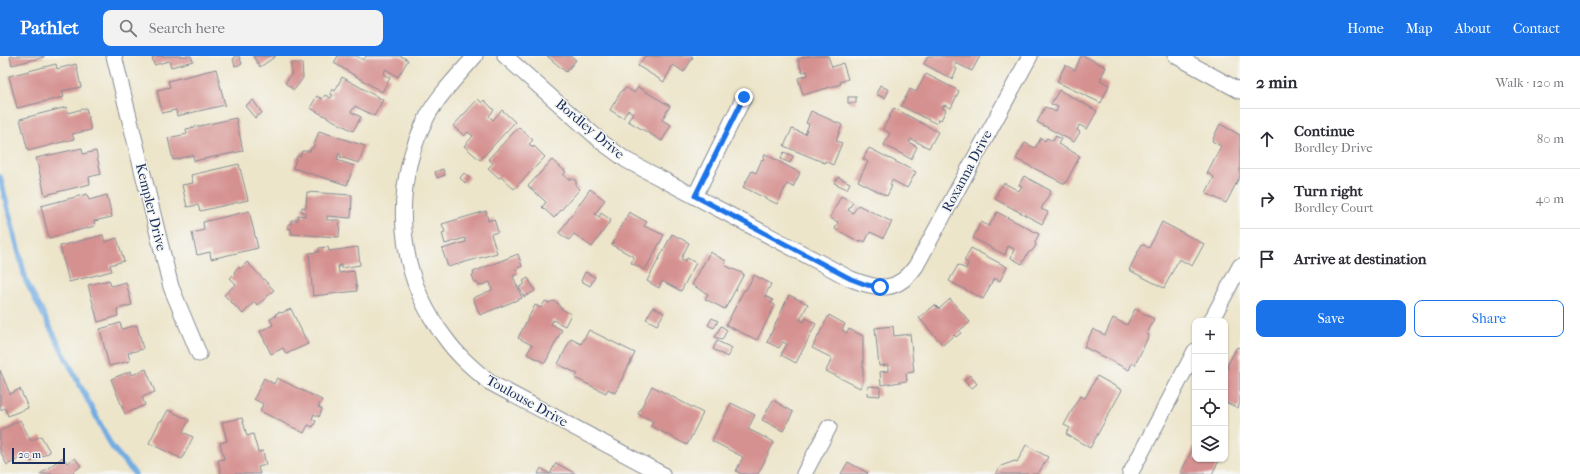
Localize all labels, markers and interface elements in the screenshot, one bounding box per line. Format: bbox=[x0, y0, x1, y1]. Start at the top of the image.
search box bbox=[103, 10, 383, 46]
text: Pathlet bbox=[20, 17, 79, 39]
icon: search bbox=[117, 17, 139, 39]
text: Search here bbox=[149, 19, 225, 37]
text: Home bbox=[1347, 20, 1384, 37]
text: Map bbox=[1406, 20, 1433, 37]
text: About bbox=[1455, 20, 1491, 37]
text: Contact bbox=[1513, 20, 1560, 37]
text: 2 min bbox=[1256, 72, 1297, 92]
text: Walk · 120 m bbox=[1496, 75, 1564, 90]
route end bbox=[735, 88, 753, 106]
street label: Bordley Drive bbox=[552, 95, 628, 163]
text: Continue bbox=[1294, 122, 1354, 140]
street label: Roxanna Drive bbox=[938, 127, 996, 215]
icon: ahead bbox=[1256, 128, 1278, 150]
text: 80 m bbox=[1537, 131, 1564, 146]
text: Bordley Drive bbox=[1294, 140, 1373, 155]
street label: Kempler Drive bbox=[132, 161, 170, 253]
text: Turn right bbox=[1294, 182, 1363, 200]
icon: right bbox=[1256, 188, 1278, 210]
text: 40 m bbox=[1536, 191, 1564, 206]
text: Bordley Court bbox=[1294, 200, 1374, 215]
icon: arrive bbox=[1256, 248, 1278, 270]
text: Arrive at destination bbox=[1294, 250, 1426, 268]
route start bbox=[871, 278, 889, 296]
button: Save bbox=[1256, 300, 1406, 337]
button: Share bbox=[1414, 300, 1564, 337]
map controls bbox=[1192, 318, 1228, 462]
button: + bbox=[1192, 318, 1228, 354]
button: − bbox=[1192, 354, 1228, 390]
street label: Toulouse Drive bbox=[483, 372, 571, 431]
button: locate bbox=[1192, 390, 1228, 426]
button: layers bbox=[1192, 426, 1228, 462]
scale bar bbox=[12, 446, 65, 465]
text: 20 m bbox=[18, 448, 41, 461]

